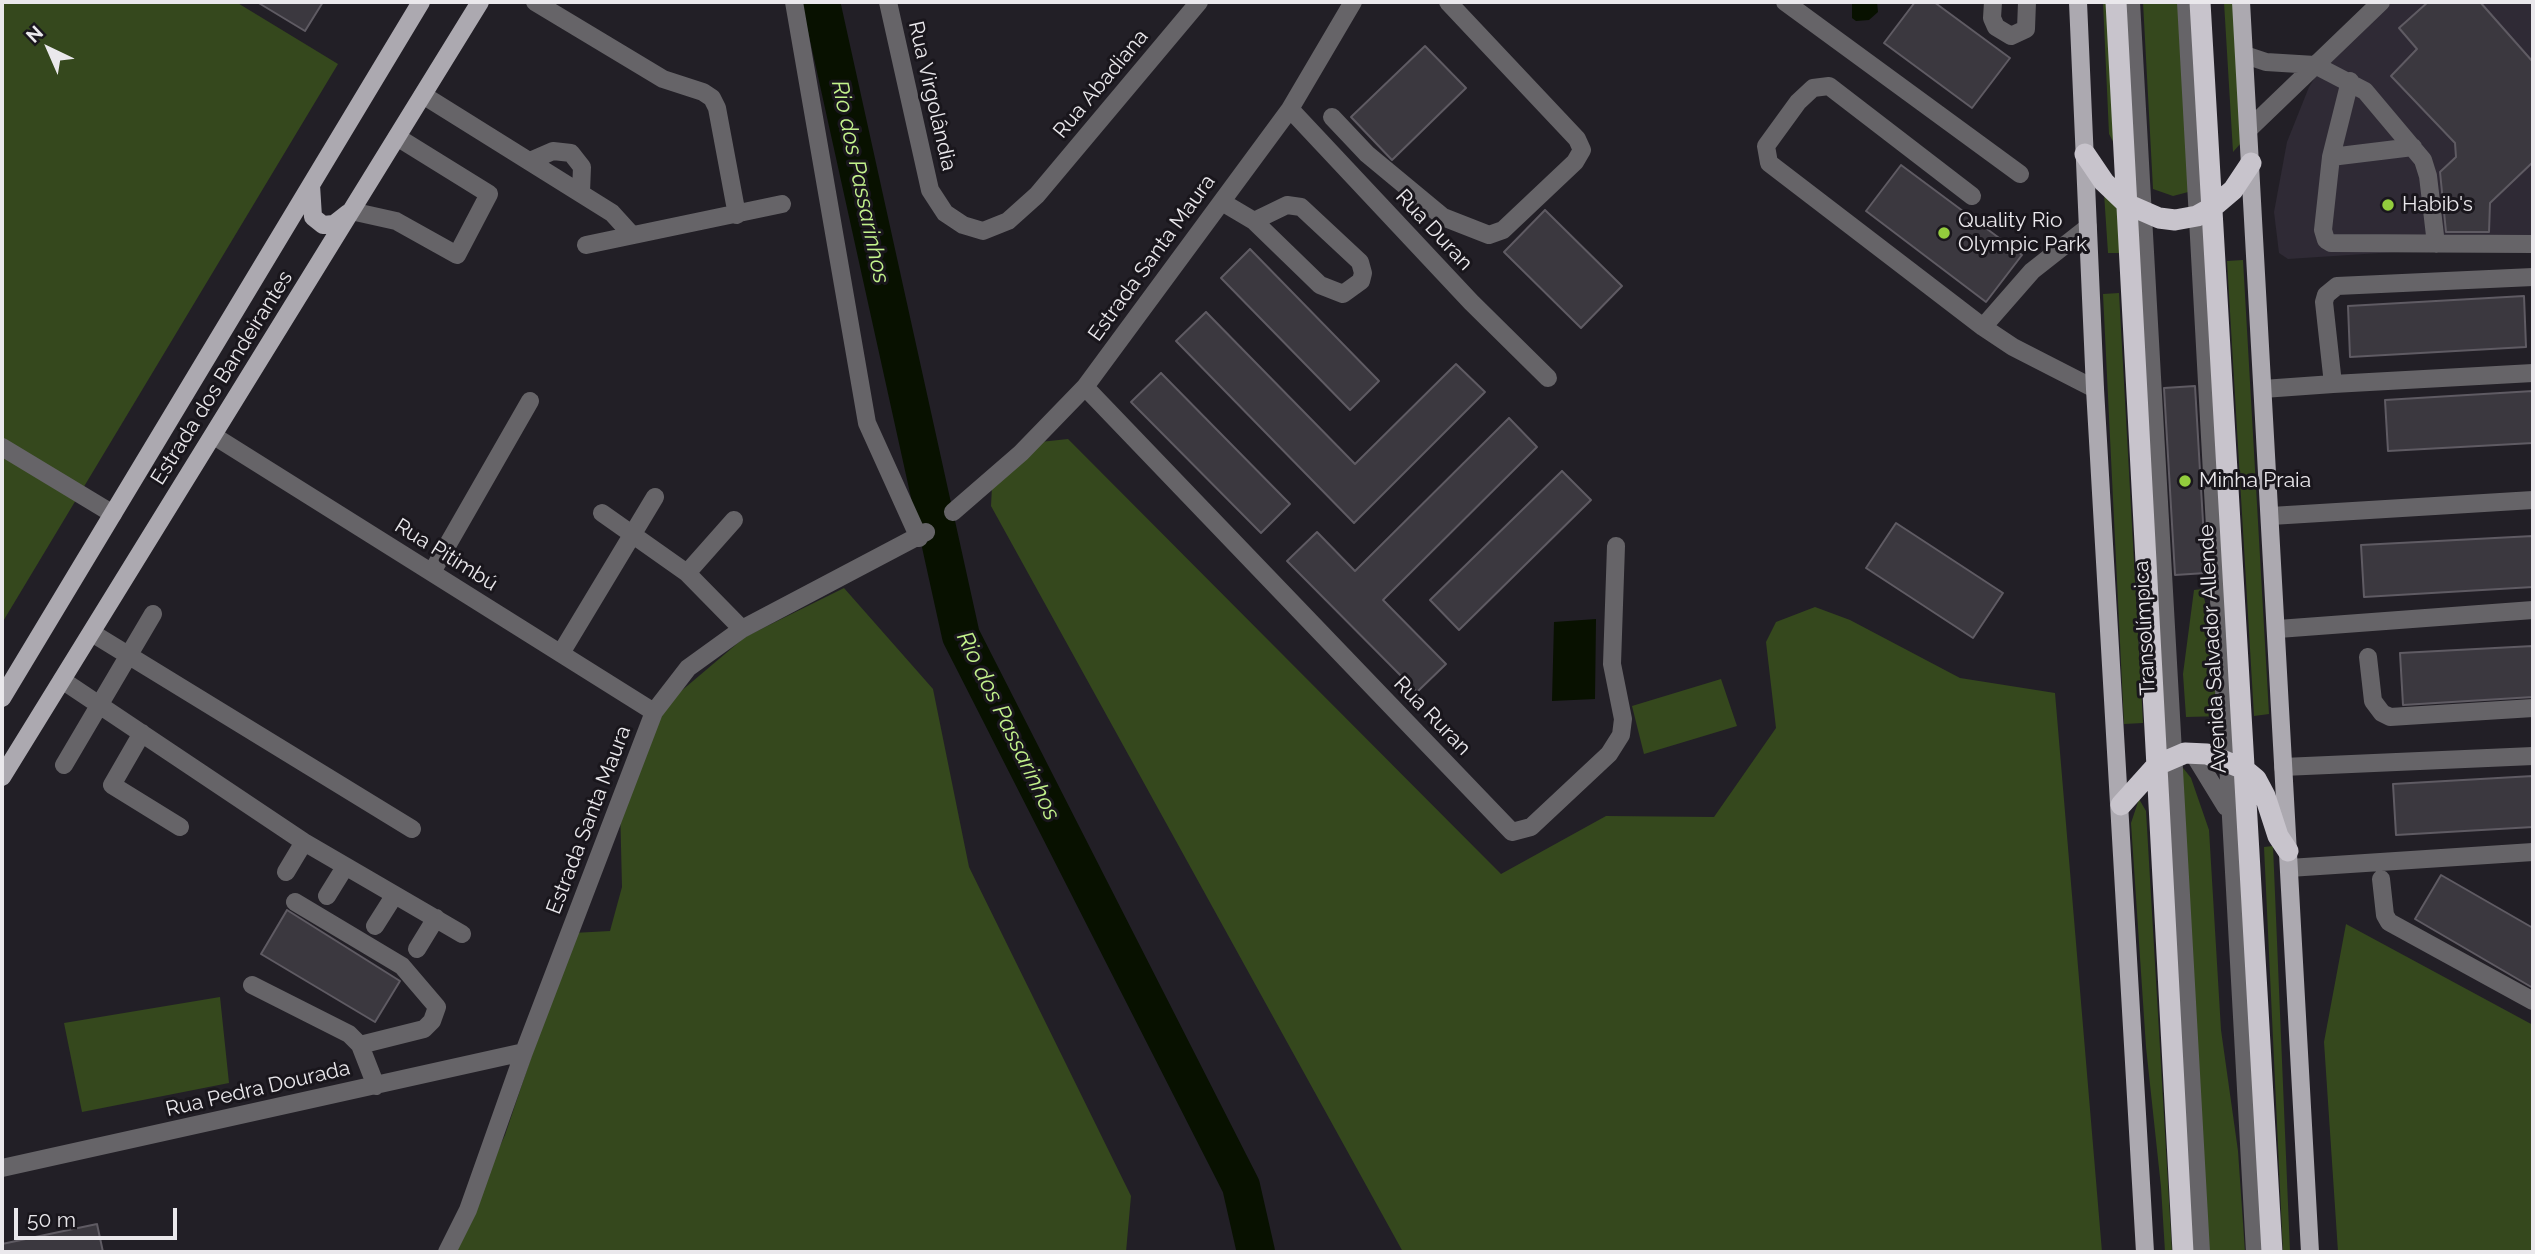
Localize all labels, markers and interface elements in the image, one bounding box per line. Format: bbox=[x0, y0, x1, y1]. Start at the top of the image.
north arrow bbox=[14, 14, 84, 84]
street label: Rua Virgolândia bbox=[903, 19, 961, 173]
text: N bbox=[22, 21, 47, 47]
street label: Rua Abadiana bbox=[1048, 25, 1154, 143]
water label: Rio dos Passarinhos bbox=[825, 78, 895, 286]
street label: Estrada Santa Maura bbox=[1083, 170, 1221, 346]
street label: Rua Duran bbox=[1390, 184, 1478, 276]
place label: Habib's bbox=[2402, 192, 2473, 218]
marker: Habib's bbox=[2380, 197, 2396, 213]
place label: Quality Rio Olympic Park bbox=[1958, 208, 2087, 258]
marker: Quality Rio Olympic Park bbox=[1936, 225, 1952, 241]
street label: Estrada dos Bandeirantes bbox=[146, 266, 298, 490]
place label: Minha Praia bbox=[2199, 468, 2311, 494]
marker: Minha Praia bbox=[2177, 473, 2193, 489]
street label: Rua Pitimbú bbox=[390, 513, 502, 597]
street label: Avenida Salvador Allende bbox=[2194, 524, 2232, 774]
street label: Transolímpica bbox=[2129, 560, 2161, 696]
water label: Rio dos Passarinhos bbox=[950, 627, 1066, 825]
street label: Rua Ruran bbox=[1388, 671, 1476, 761]
street label: Estrada Santa Maura bbox=[541, 722, 637, 918]
street label: Rua Pedra Dourada bbox=[163, 1056, 353, 1122]
scale bar bbox=[18, 1194, 180, 1238]
text: 50 m bbox=[27, 1207, 76, 1232]

